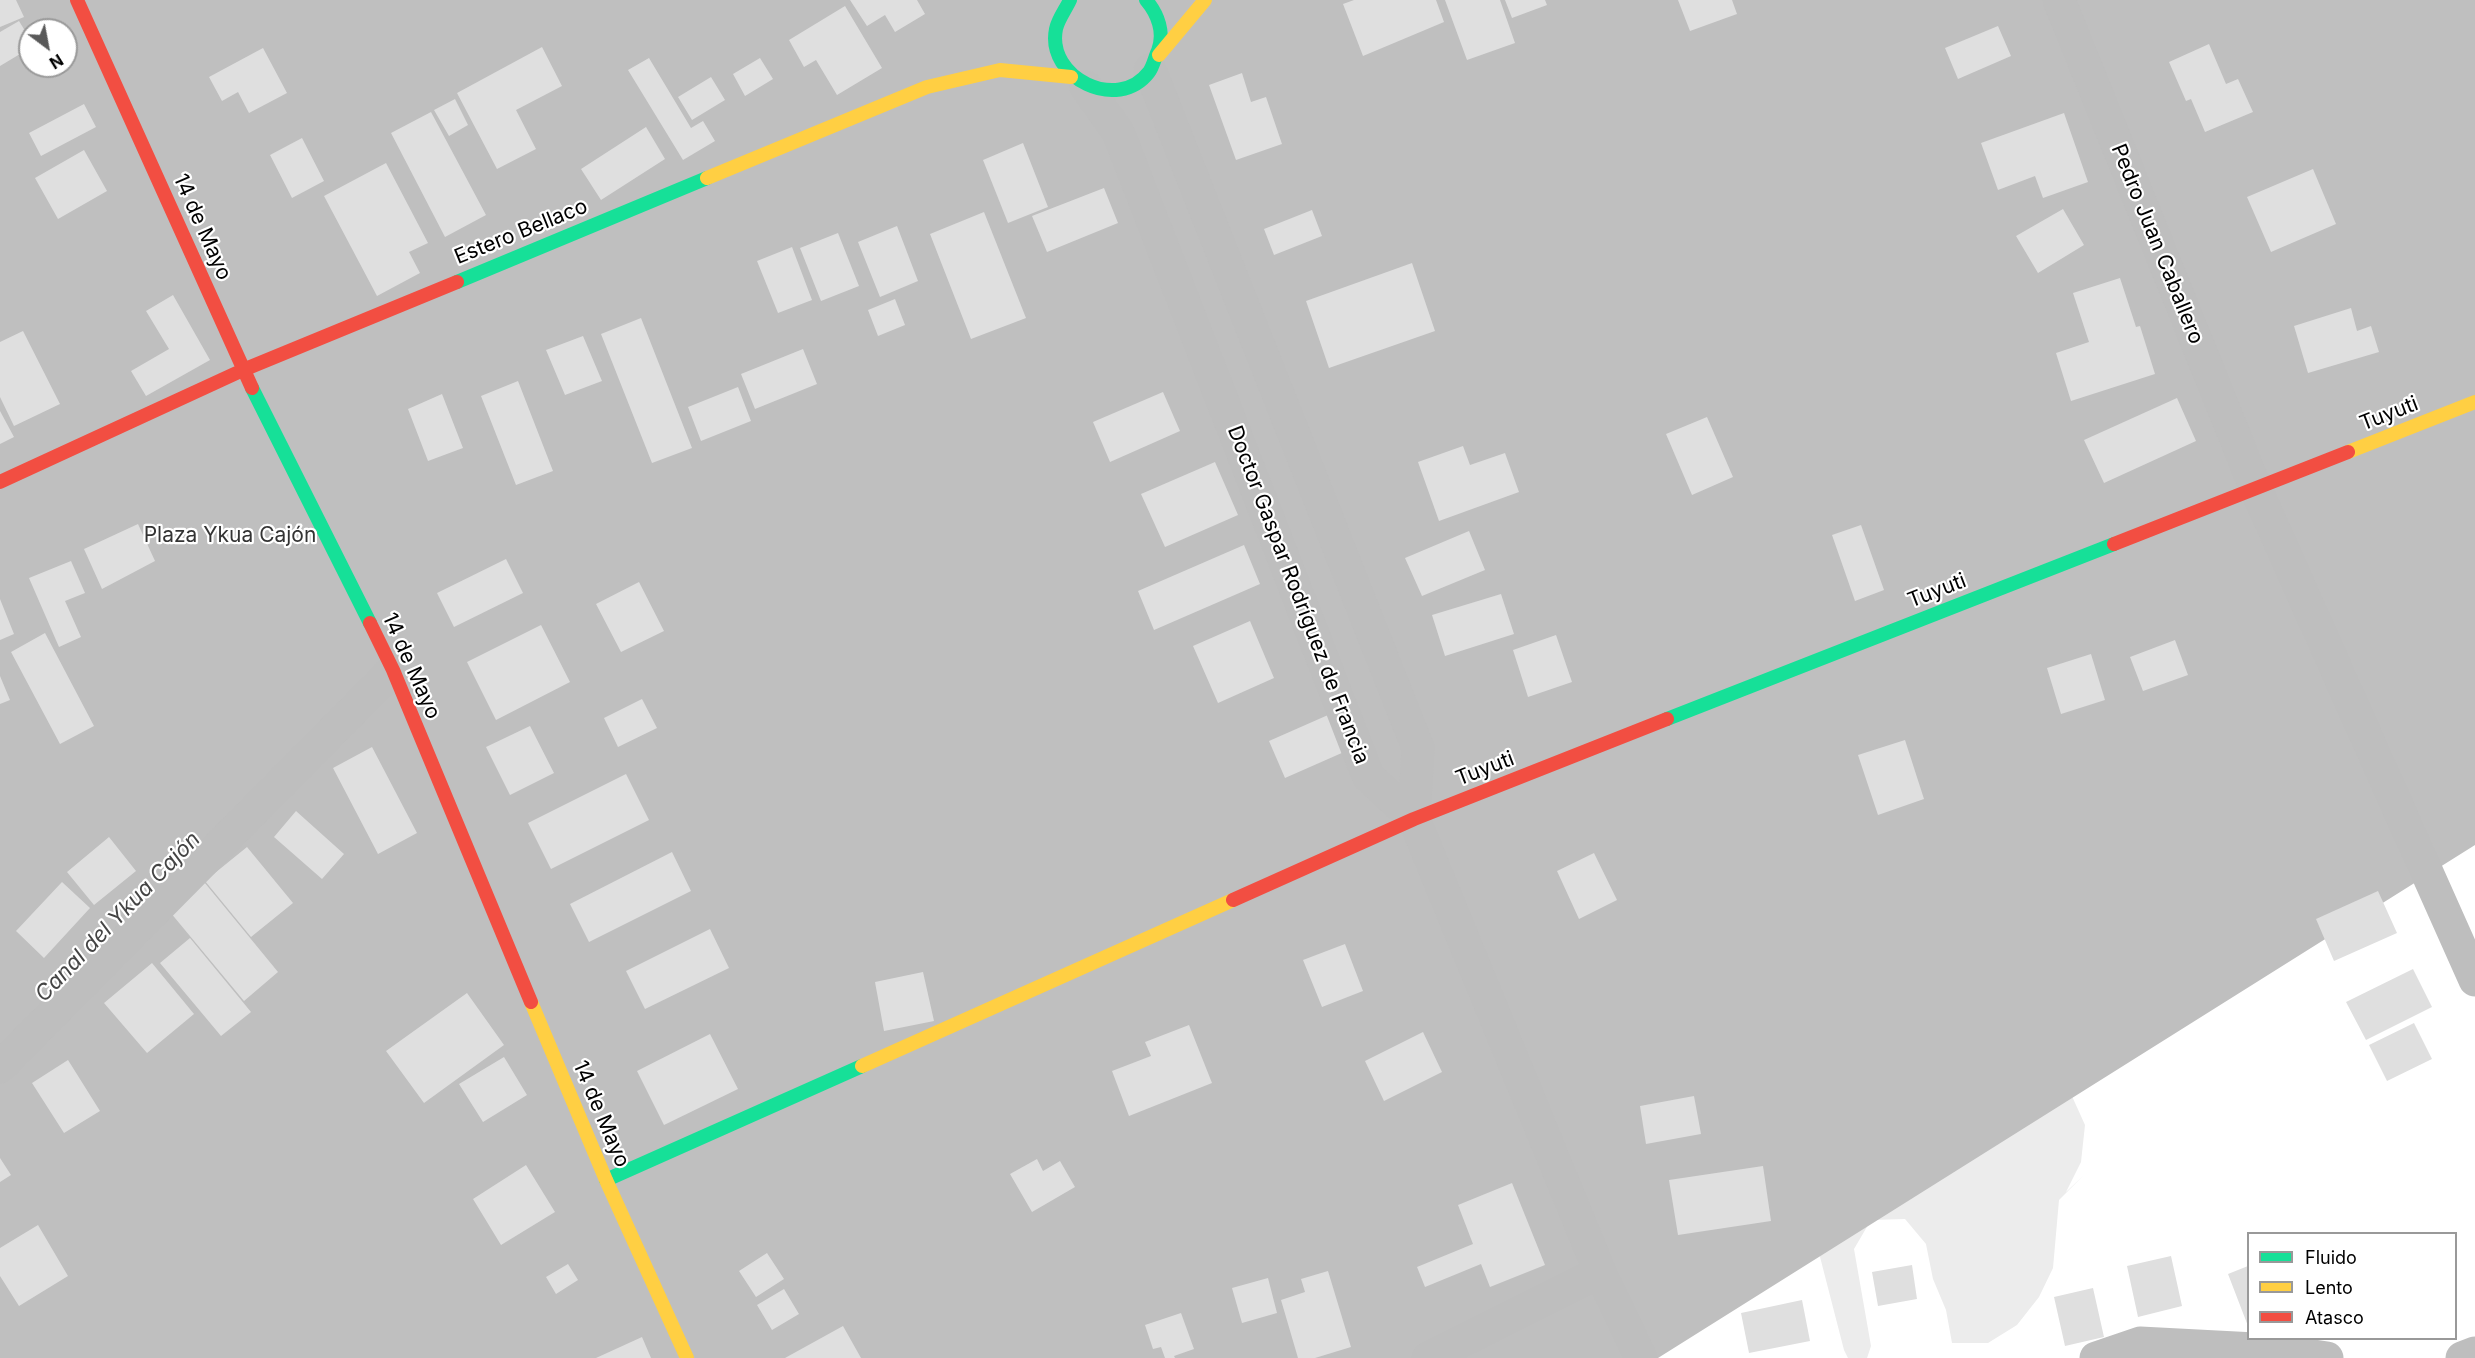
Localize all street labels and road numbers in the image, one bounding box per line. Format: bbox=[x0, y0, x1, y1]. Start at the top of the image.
street label: Pedro Juan Caballero bbox=[2105, 140, 2209, 348]
street label: 14 de Mayo bbox=[167, 170, 237, 284]
street label: Estero Bellaco bbox=[451, 194, 591, 270]
street label: Tuyuti bbox=[2356, 391, 2422, 437]
street label: Doctor Gaspar Rodríguez de Francia bbox=[1222, 422, 1374, 768]
street label: Tuyuti bbox=[1904, 568, 1970, 614]
street label: 14 de Mayo bbox=[376, 609, 446, 723]
street label: Tuyuti bbox=[1452, 746, 1518, 792]
street label: 14 de Mayo bbox=[567, 1057, 635, 1171]

